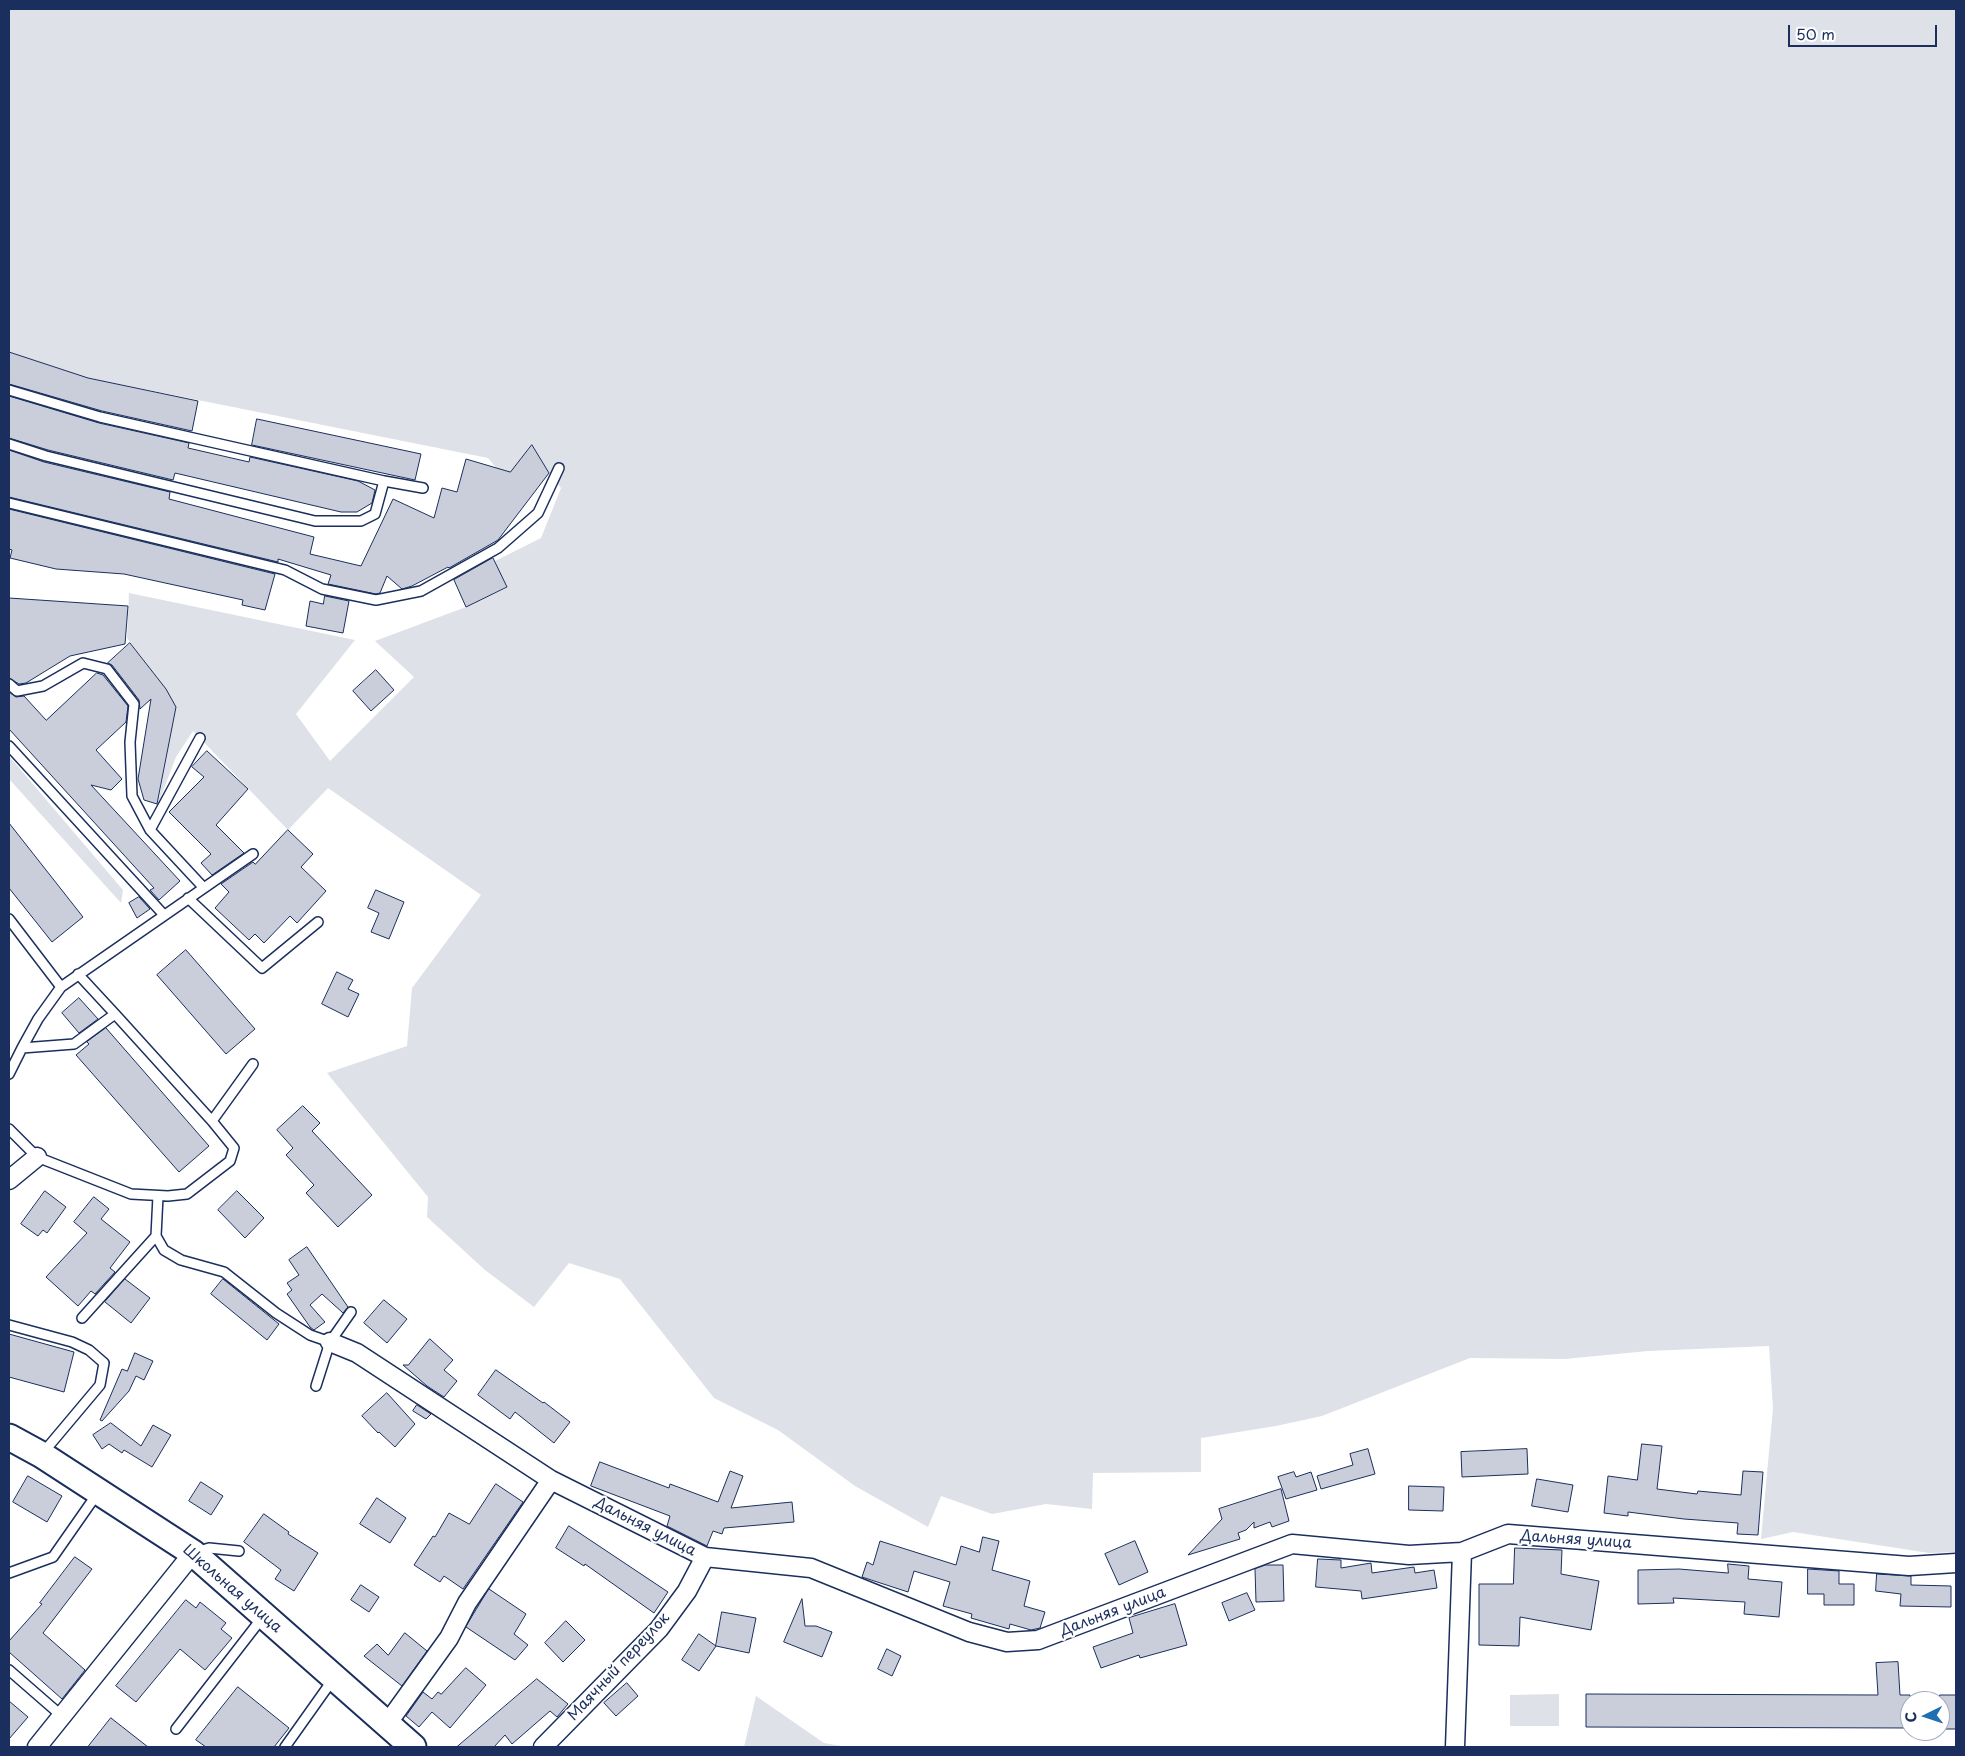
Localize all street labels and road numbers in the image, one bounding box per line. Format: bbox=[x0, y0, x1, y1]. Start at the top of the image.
street label: Дальняя улица bbox=[591, 1494, 699, 1560]
street label: Дальняя улица bbox=[1520, 1527, 1632, 1553]
street label: Школьная улица bbox=[179, 1541, 285, 1637]
street label: Дальняя улица bbox=[1058, 1584, 1168, 1640]
street label: Маячный переулок bbox=[564, 1609, 674, 1725]

